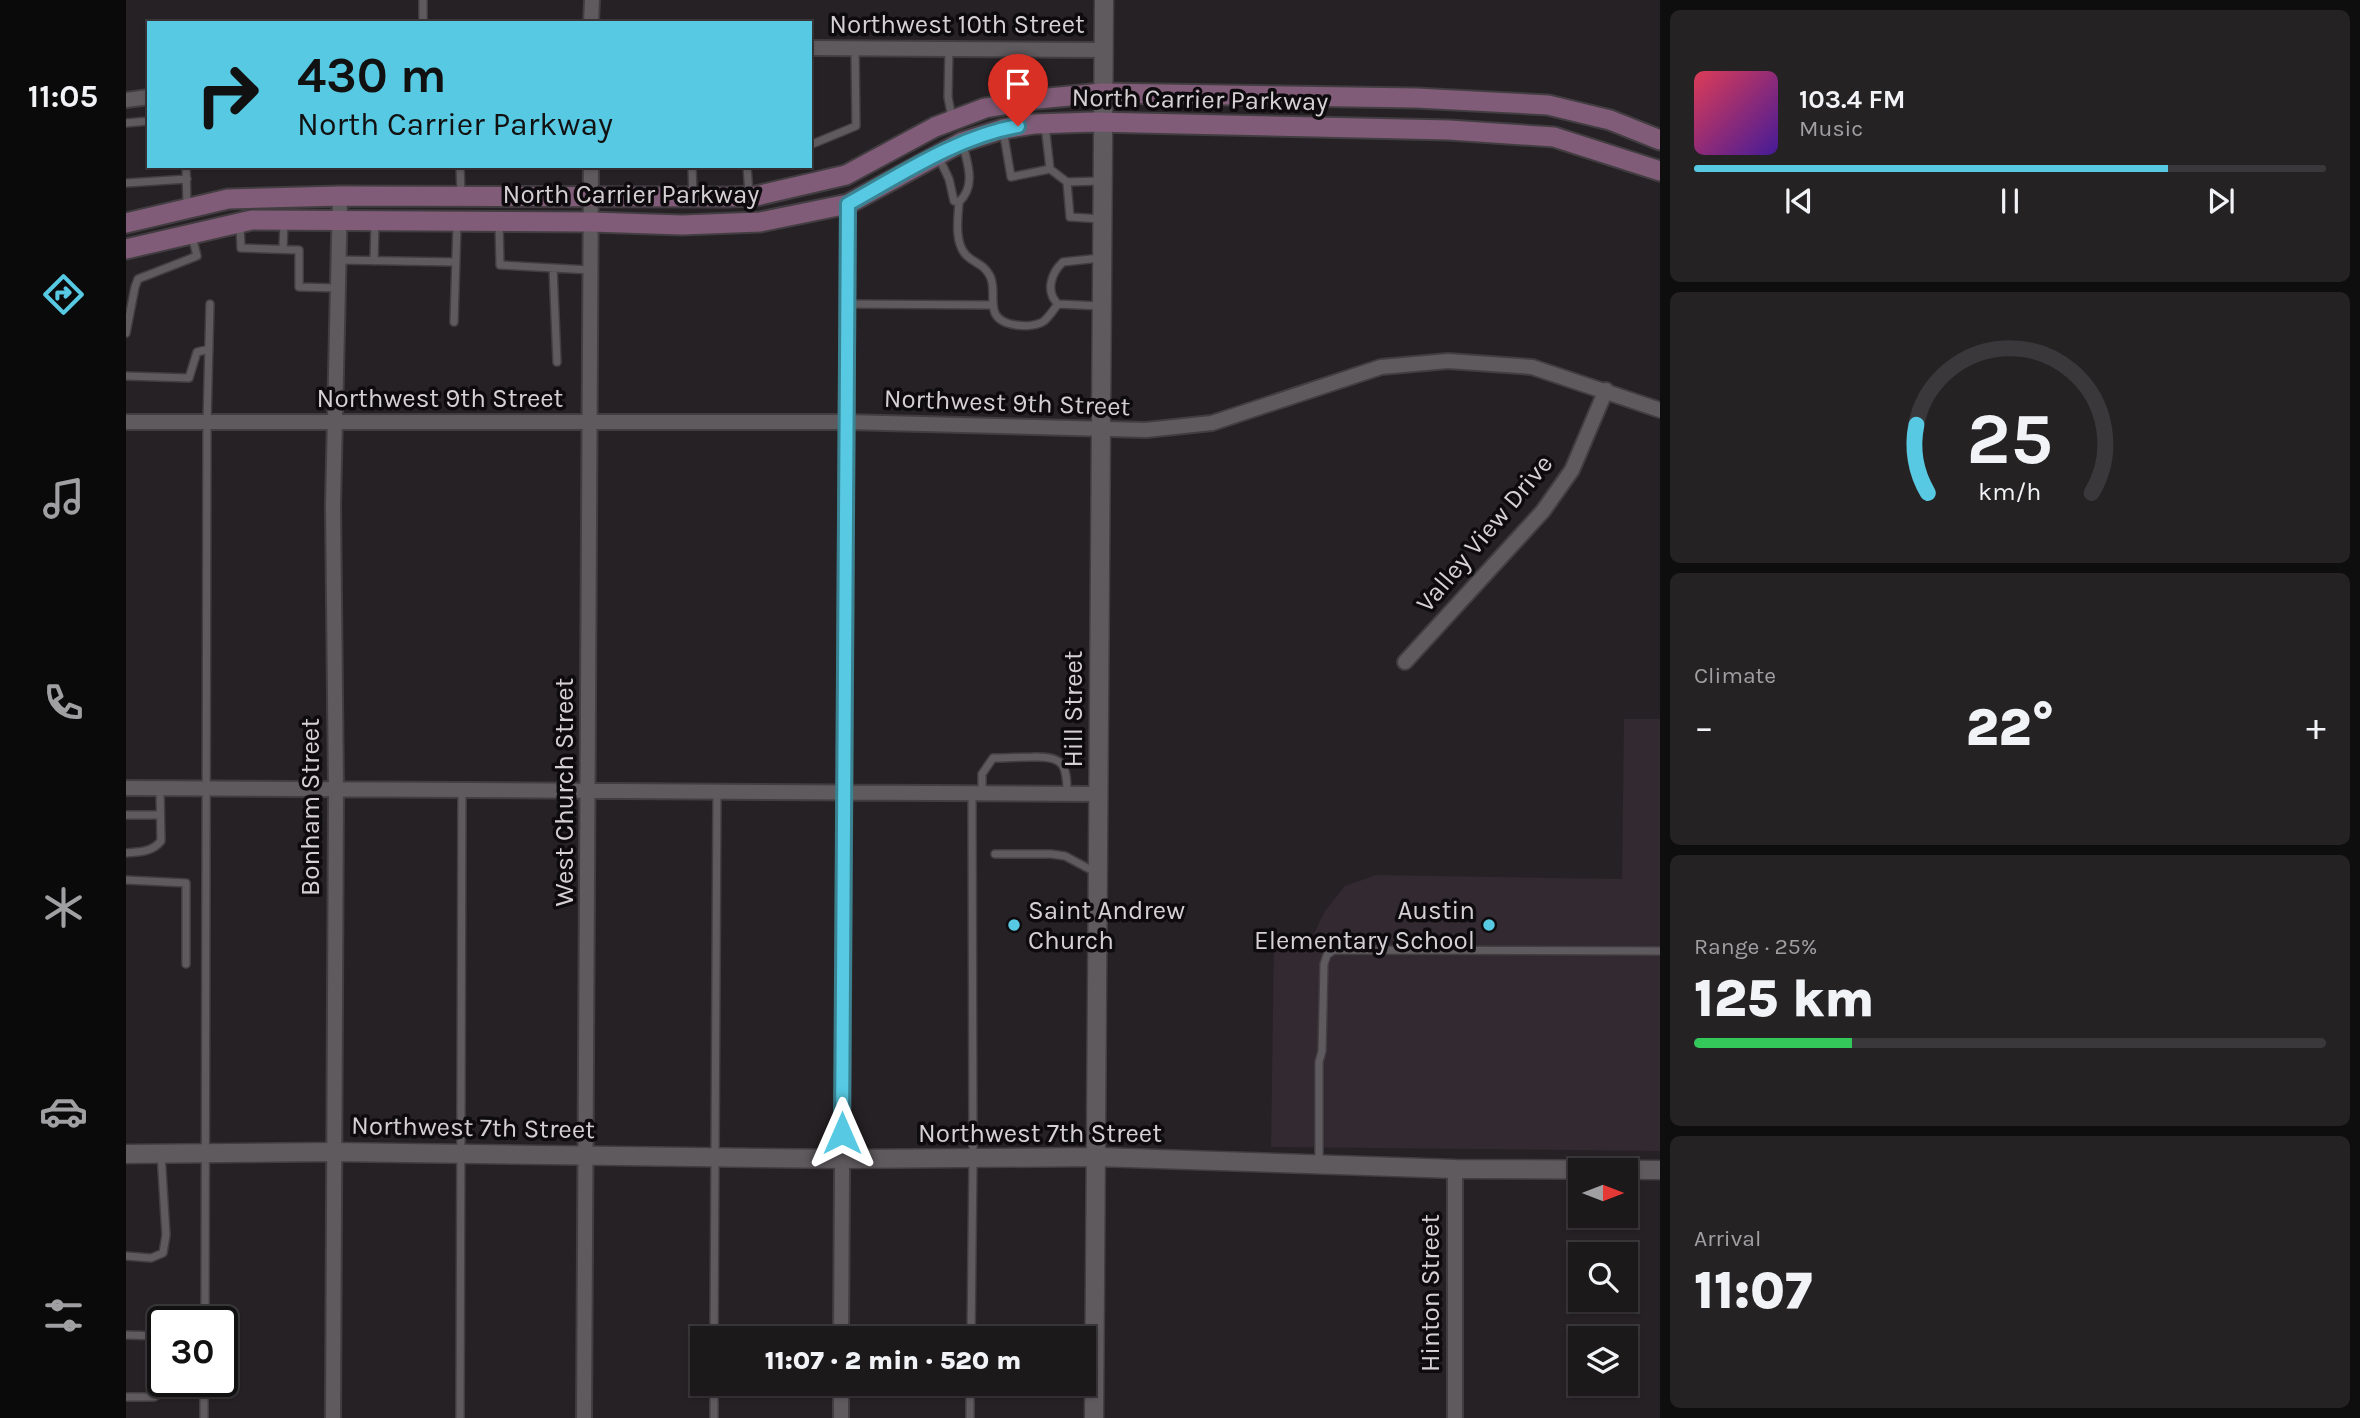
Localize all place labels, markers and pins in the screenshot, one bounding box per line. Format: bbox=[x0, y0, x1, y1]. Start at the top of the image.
pin bbox=[988, 54, 1048, 126]
place label: Saint Andrew Church bbox=[1028, 895, 1185, 956]
place label: Austin Elementary School bbox=[1254, 895, 1475, 956]
marker: Saint Andrew Church bbox=[1006, 917, 1022, 933]
marker: Austin Elementary School bbox=[1481, 917, 1497, 933]

